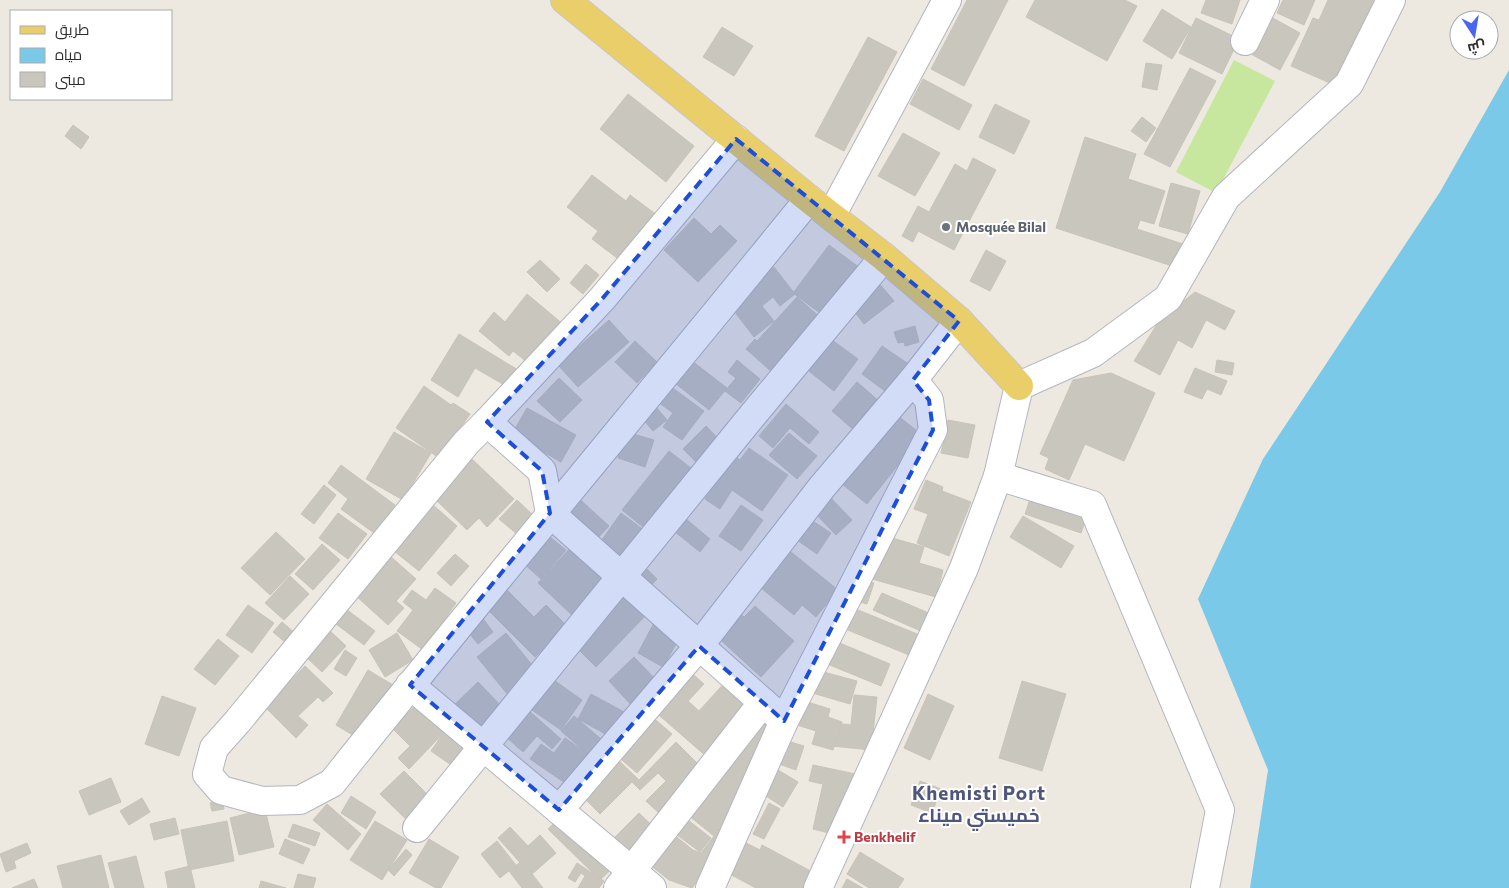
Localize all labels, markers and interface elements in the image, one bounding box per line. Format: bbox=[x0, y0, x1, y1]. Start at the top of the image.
legend bbox=[10, 10, 172, 100]
north arrow bbox=[1449, 10, 1499, 60]
text: طريق bbox=[55, 20, 89, 40]
text: ش bbox=[1466, 37, 1487, 58]
text: مياه bbox=[55, 45, 82, 63]
text: مبنى bbox=[55, 70, 86, 90]
place label: Mosquée Bilal bbox=[956, 218, 1046, 235]
marker: Mosquée Bilal bbox=[940, 221, 952, 233]
district label: Khemisti Port خميستي ميناء bbox=[912, 781, 1046, 831]
place label: Benkhelif bbox=[854, 828, 916, 845]
marker: Benkhelif bbox=[838, 831, 850, 843]

